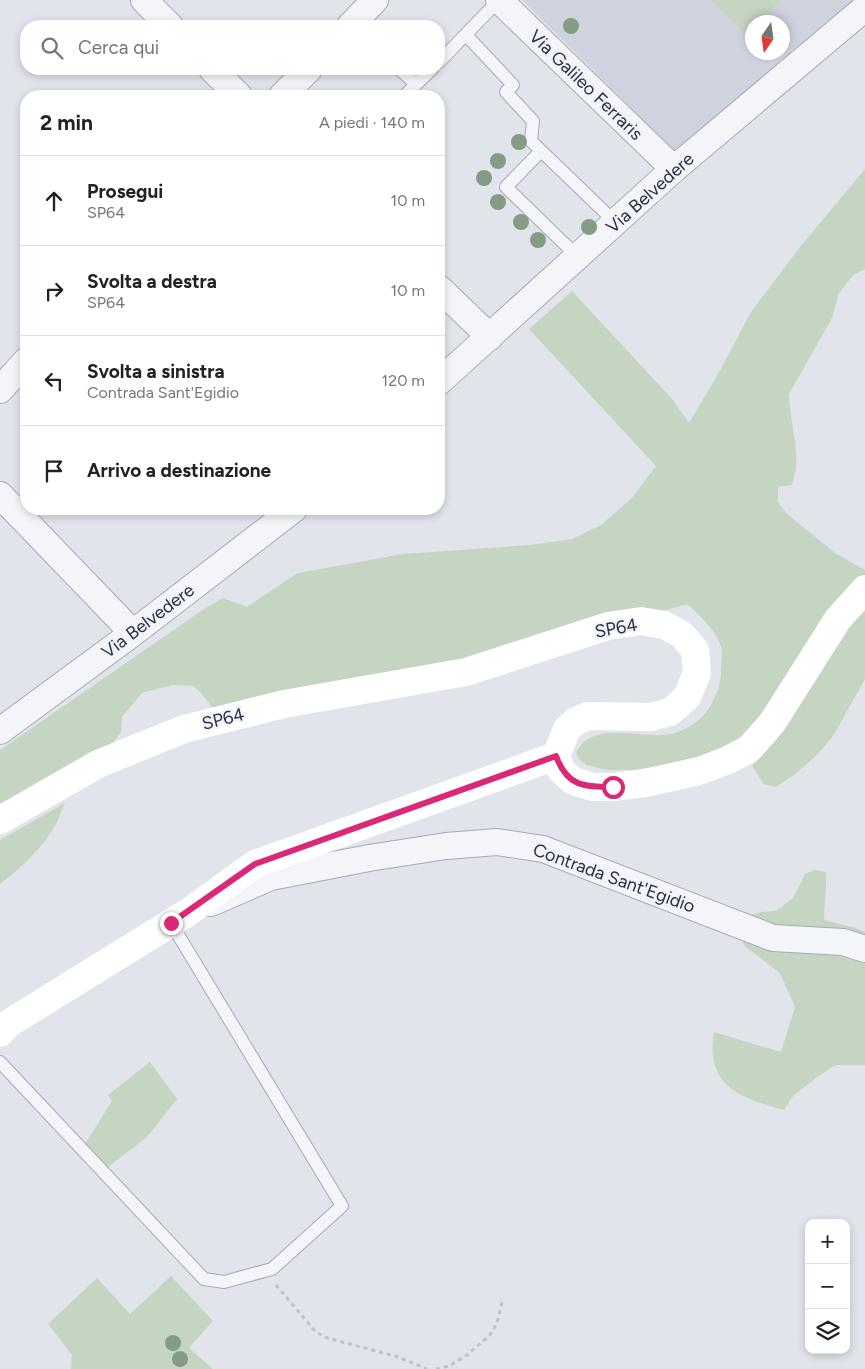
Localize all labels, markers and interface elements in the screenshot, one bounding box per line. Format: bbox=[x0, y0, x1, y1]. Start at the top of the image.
north arrow bbox=[745, 15, 790, 60]
search box bbox=[20, 20, 445, 75]
street label: Via Galileo Ferraris bbox=[525, 25, 647, 145]
icon: search bbox=[38, 34, 66, 62]
text: Cerca qui bbox=[78, 36, 159, 59]
text: 2 min bbox=[40, 110, 93, 135]
text: A piedi · 140 m bbox=[319, 113, 425, 132]
street label: Via Belvedere bbox=[602, 148, 698, 238]
text: Prosegui bbox=[87, 180, 163, 203]
icon: ahead bbox=[40, 187, 68, 215]
text: 10 m bbox=[391, 191, 425, 210]
text: SP64 bbox=[87, 203, 125, 222]
text: Svolta a destra bbox=[87, 270, 217, 293]
icon: right bbox=[40, 277, 68, 305]
text: 10 m bbox=[391, 281, 425, 300]
text: SP64 bbox=[87, 293, 125, 312]
text: Svolta a sinistra bbox=[87, 360, 225, 383]
icon: left bbox=[40, 367, 68, 395]
text: 120 m bbox=[382, 371, 425, 390]
text: Contrada Sant'Egidio bbox=[87, 383, 239, 402]
icon: arrive bbox=[40, 457, 68, 485]
text: Arrivo a destinazione bbox=[87, 459, 271, 482]
street label: Via Belvedere bbox=[97, 579, 199, 663]
street label: SP64 bbox=[593, 613, 639, 643]
street label: SP64 bbox=[200, 703, 246, 735]
route start bbox=[602, 776, 625, 799]
street label: Contrada Sant'Egidio bbox=[530, 838, 698, 918]
route end bbox=[160, 912, 183, 935]
map controls bbox=[805, 1219, 850, 1354]
button: + bbox=[805, 1219, 850, 1264]
button: − bbox=[805, 1264, 850, 1309]
button: layers bbox=[805, 1309, 850, 1354]

